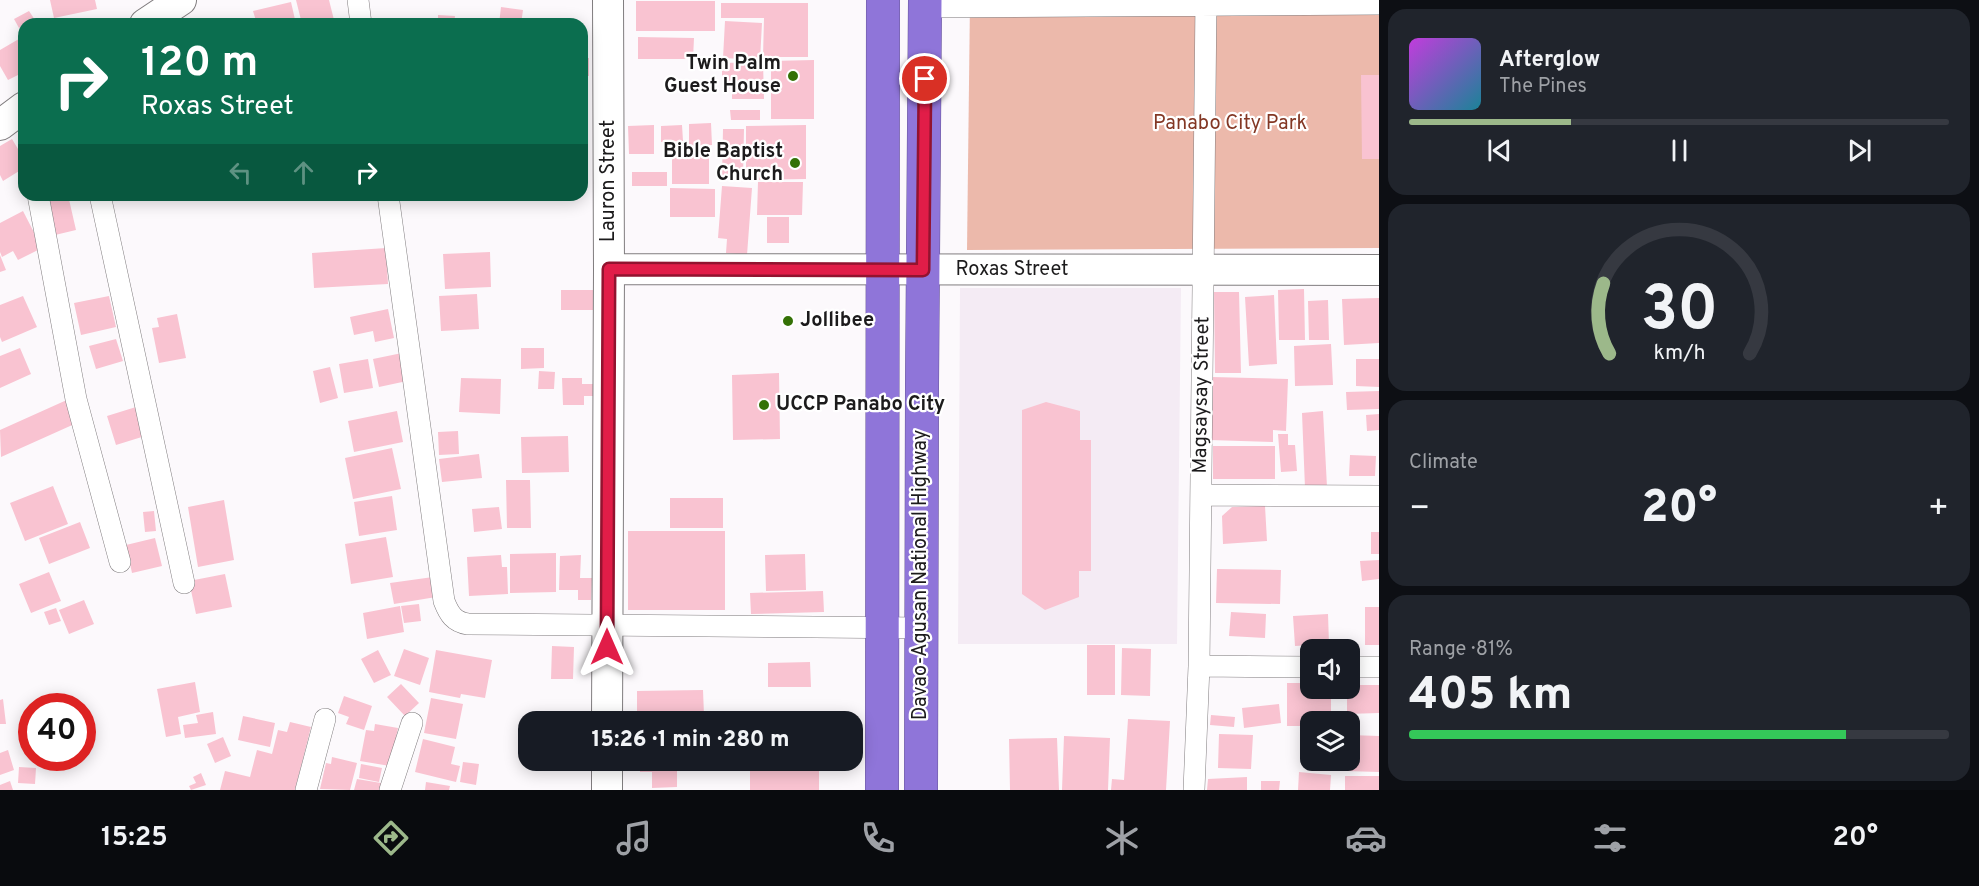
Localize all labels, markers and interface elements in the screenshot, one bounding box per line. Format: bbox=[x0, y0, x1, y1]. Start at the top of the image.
text: 120 m bbox=[141, 38, 258, 91]
icon: right bbox=[42, 42, 120, 120]
text: Afterglow bbox=[1499, 47, 1600, 74]
place label: Twin Palm Guest House bbox=[664, 51, 781, 100]
pin bbox=[899, 53, 950, 104]
icon: arrive bbox=[908, 62, 941, 95]
marker: Twin Palm Guest House bbox=[786, 69, 800, 83]
text: The Pines bbox=[1499, 74, 1587, 100]
text: Roxas Street bbox=[141, 90, 294, 124]
park label: Panabo City Park bbox=[1153, 111, 1307, 137]
street label: Lauron Street bbox=[596, 120, 622, 242]
icon: previous bbox=[1483, 134, 1516, 167]
icon: pause bbox=[1663, 134, 1696, 167]
icon: next bbox=[1843, 134, 1876, 167]
place label: Bible Baptist Church bbox=[663, 139, 783, 188]
icon: left bbox=[224, 156, 257, 189]
icon: ahead bbox=[287, 156, 320, 189]
icon: right bbox=[350, 156, 383, 189]
marker: Bible Baptist Church bbox=[788, 156, 802, 170]
street label: Roxas Street bbox=[955, 257, 1069, 283]
text: 30 bbox=[1640, 274, 1718, 353]
place label: Jollibee bbox=[800, 308, 874, 334]
marker: Jollibee bbox=[781, 314, 795, 328]
street label: Magsaysay Street bbox=[1188, 316, 1216, 474]
text: km/h bbox=[1653, 341, 1705, 368]
place label: UCCP Panabo City bbox=[776, 392, 945, 418]
marker: UCCP Panabo City bbox=[757, 398, 771, 412]
street label: Davao-Agusan National Highway bbox=[908, 430, 934, 720]
text: Climate bbox=[1409, 450, 1478, 476]
text: 20° bbox=[1641, 481, 1717, 538]
text: − bbox=[1409, 489, 1430, 531]
text: + bbox=[1928, 489, 1949, 531]
position arrow bbox=[575, 615, 639, 679]
text: Range · 81% bbox=[1409, 637, 1513, 663]
map controls bbox=[1300, 639, 1360, 771]
button: sound bbox=[1300, 639, 1360, 699]
text: 405 km bbox=[1409, 668, 1572, 725]
speed limit sign: 40 bbox=[18, 693, 96, 771]
button: layers bbox=[1300, 711, 1360, 771]
text: 15:26 · 1 min · 280 m bbox=[592, 727, 789, 754]
icon: directions bbox=[370, 817, 412, 859]
icon: music bbox=[613, 817, 655, 859]
icon: phone bbox=[857, 817, 899, 859]
icon: climate bbox=[1101, 817, 1143, 859]
icon: car bbox=[1345, 817, 1387, 859]
icon: filters bbox=[1589, 817, 1631, 859]
text: 15:25 bbox=[101, 821, 168, 855]
text: 20° bbox=[1833, 821, 1878, 855]

